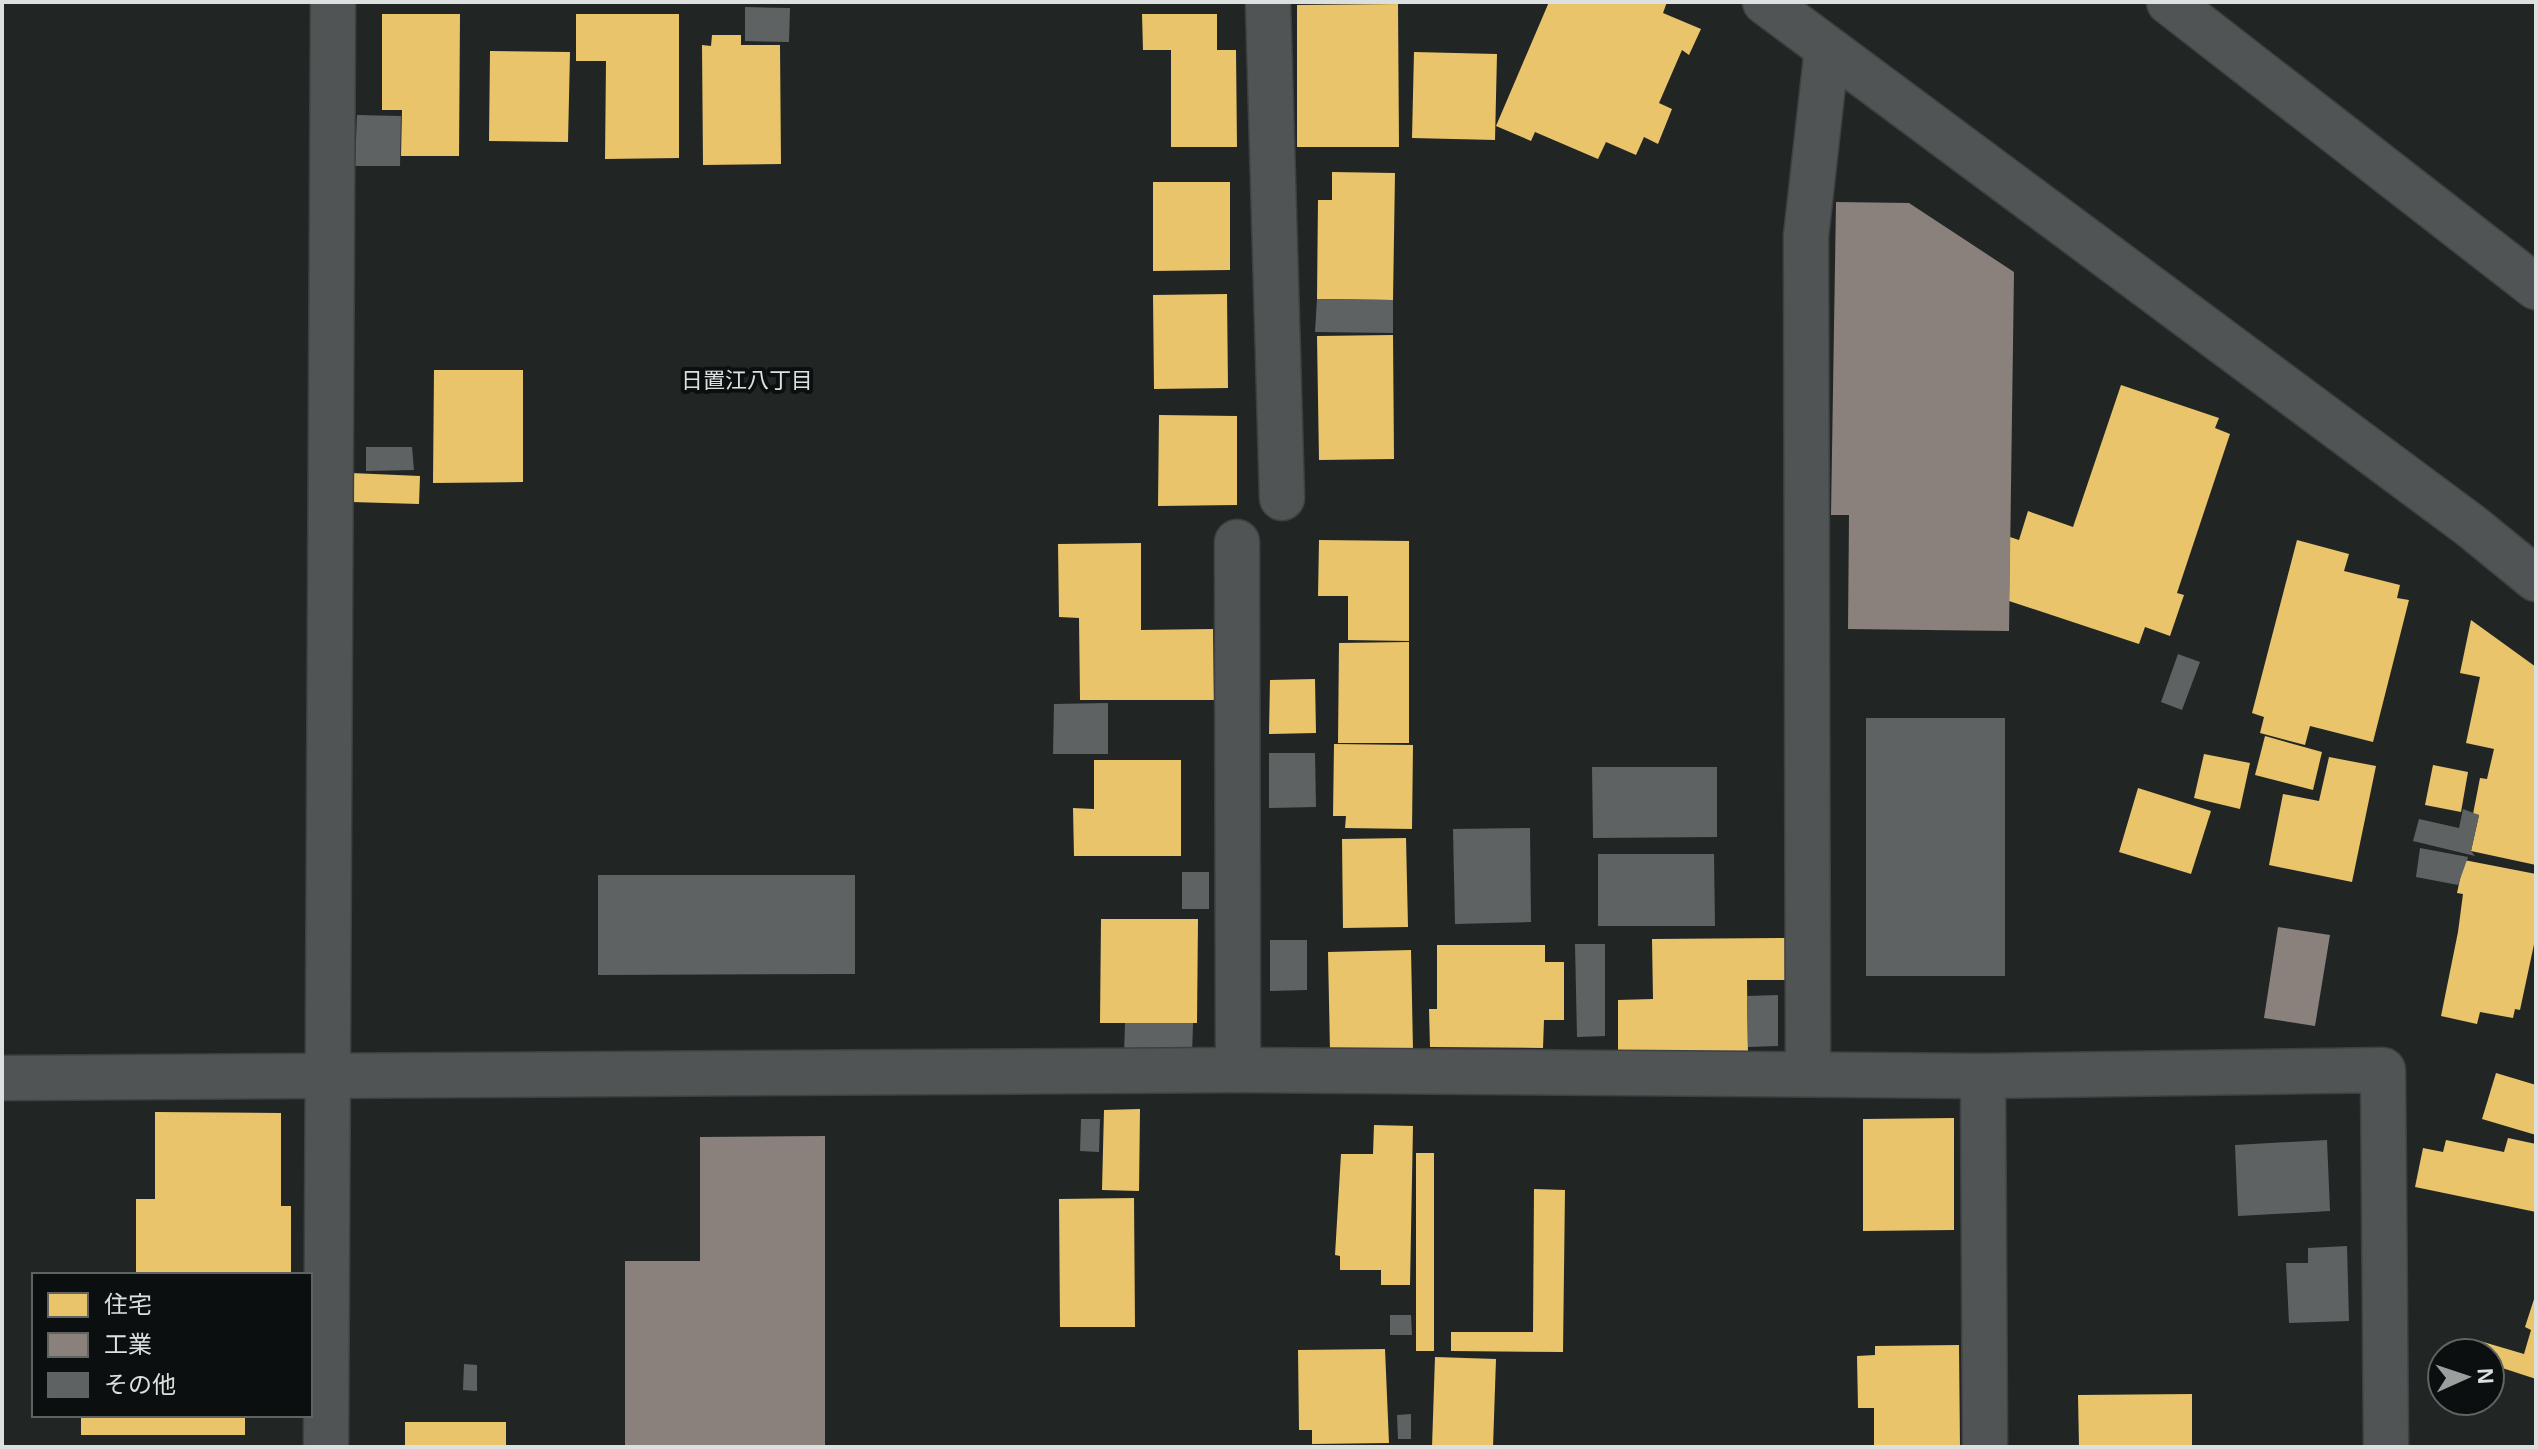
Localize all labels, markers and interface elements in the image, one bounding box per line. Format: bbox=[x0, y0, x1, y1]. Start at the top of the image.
district label: 日置江八丁目 bbox=[681, 368, 813, 393]
legend bbox=[32, 1273, 312, 1417]
text: 住宅 bbox=[104, 1291, 152, 1318]
text: 工業 bbox=[104, 1331, 152, 1358]
north arrow bbox=[2426, 1337, 2506, 1417]
text: N bbox=[2473, 1367, 2498, 1385]
text: その他 bbox=[104, 1371, 176, 1398]

